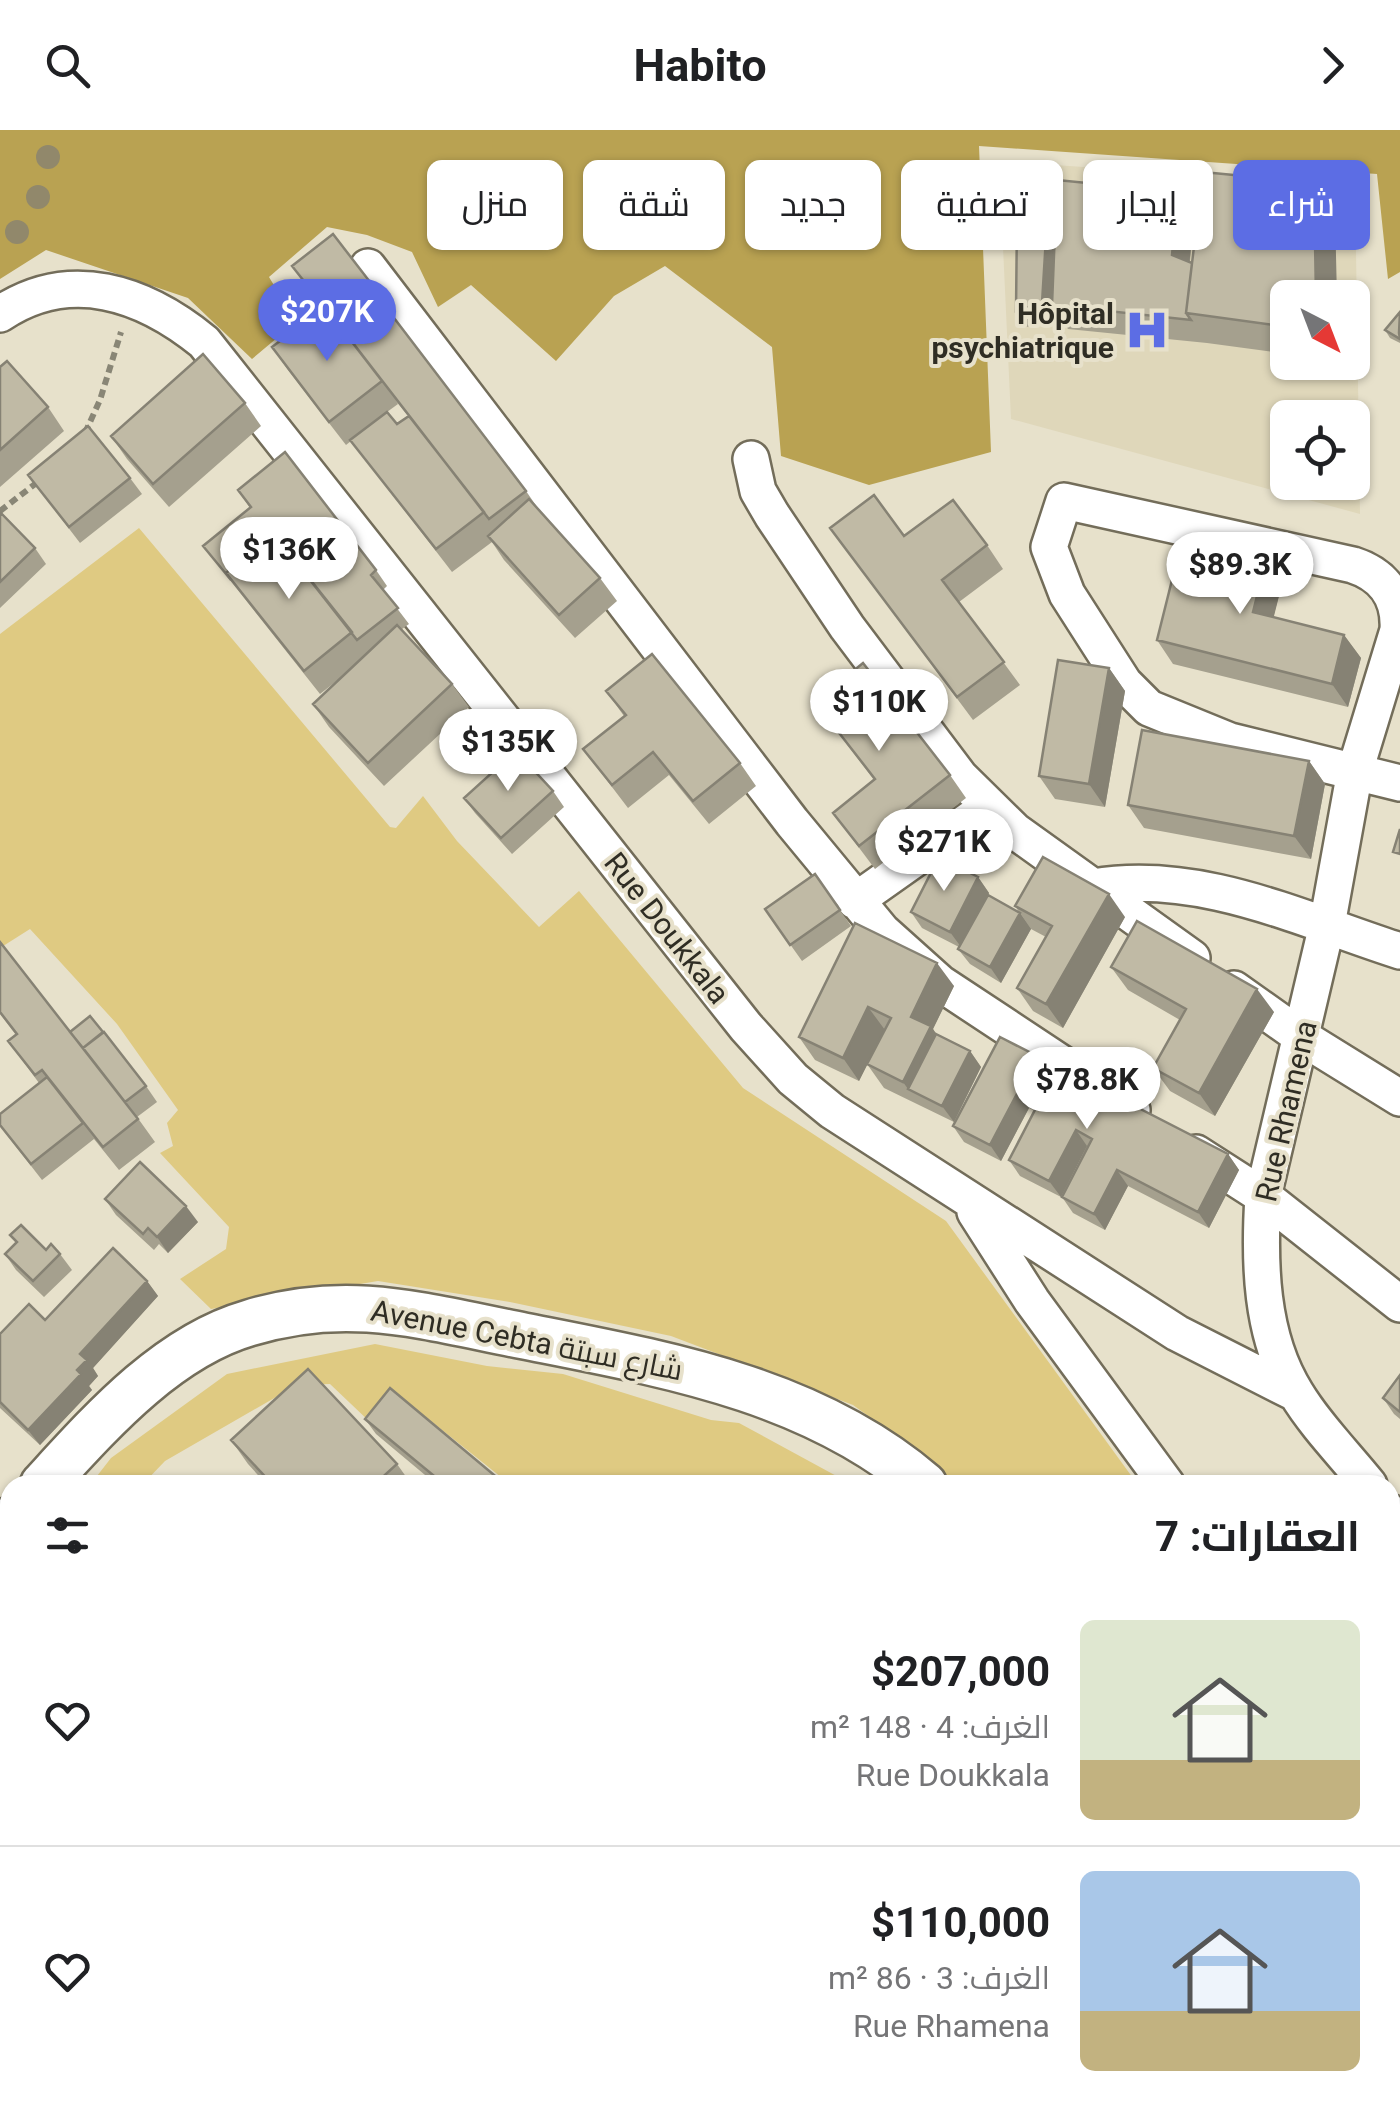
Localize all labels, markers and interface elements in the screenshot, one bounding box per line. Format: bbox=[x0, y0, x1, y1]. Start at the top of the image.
icon: search bbox=[40, 38, 95, 93]
icon: forward bbox=[1305, 38, 1360, 93]
text: Habito bbox=[633, 39, 767, 92]
chip: منزل bbox=[427, 160, 563, 250]
chip: شقة bbox=[583, 160, 725, 250]
chip: جديد bbox=[745, 160, 881, 250]
chip: تصفية bbox=[901, 160, 1063, 250]
chip: إيجار bbox=[1083, 160, 1213, 250]
chip: شراء bbox=[1233, 160, 1370, 250]
pin: $207K bbox=[257, 279, 397, 364]
north arrow bbox=[1270, 280, 1370, 380]
map controls bbox=[1270, 280, 1370, 500]
text: $207K bbox=[280, 292, 374, 330]
place label: Hôpital psychiatrique bbox=[931, 296, 1114, 365]
hospital icon: Hôpital psychiatrique bbox=[1123, 306, 1171, 354]
button: locate bbox=[1270, 400, 1370, 500]
pin: $136K bbox=[219, 517, 359, 602]
text: $136K bbox=[242, 530, 336, 568]
pin: $89.3K bbox=[1159, 532, 1321, 617]
text: $89.3K bbox=[1188, 545, 1292, 583]
pin: $110K bbox=[809, 669, 949, 754]
text: $110K bbox=[832, 682, 926, 720]
pin: $135K bbox=[438, 709, 578, 794]
text: $135K bbox=[461, 722, 555, 760]
pin: $271K bbox=[874, 809, 1014, 894]
text: $271K bbox=[897, 822, 991, 860]
street label: Rue Doukkala bbox=[597, 845, 737, 1011]
street label: Rue Rhamena bbox=[1248, 1017, 1324, 1205]
pin: $78.8K bbox=[1006, 1047, 1168, 1132]
text: $78.8K bbox=[1035, 1060, 1139, 1098]
street label: Avenue Cebta شارع سبتة bbox=[368, 1293, 686, 1390]
icon: filters bbox=[40, 1508, 95, 1563]
text: العقارات: 7 bbox=[1155, 1512, 1360, 1561]
text: $207,000 bbox=[871, 1647, 1050, 1696]
icon: home bbox=[1160, 1660, 1280, 1780]
icon: heart bbox=[40, 1693, 95, 1748]
text: الغرف: 4 · 148 m² bbox=[810, 1708, 1050, 1746]
text: Rue Doukkala bbox=[856, 1756, 1050, 1794]
text: $110,000 bbox=[871, 1898, 1050, 1947]
icon: home bbox=[1160, 1911, 1280, 2031]
icon: heart bbox=[40, 1944, 95, 1999]
text: الغرف: 3 · 86 m² bbox=[828, 1959, 1050, 1997]
text: Rue Rhamena bbox=[853, 2007, 1050, 2045]

